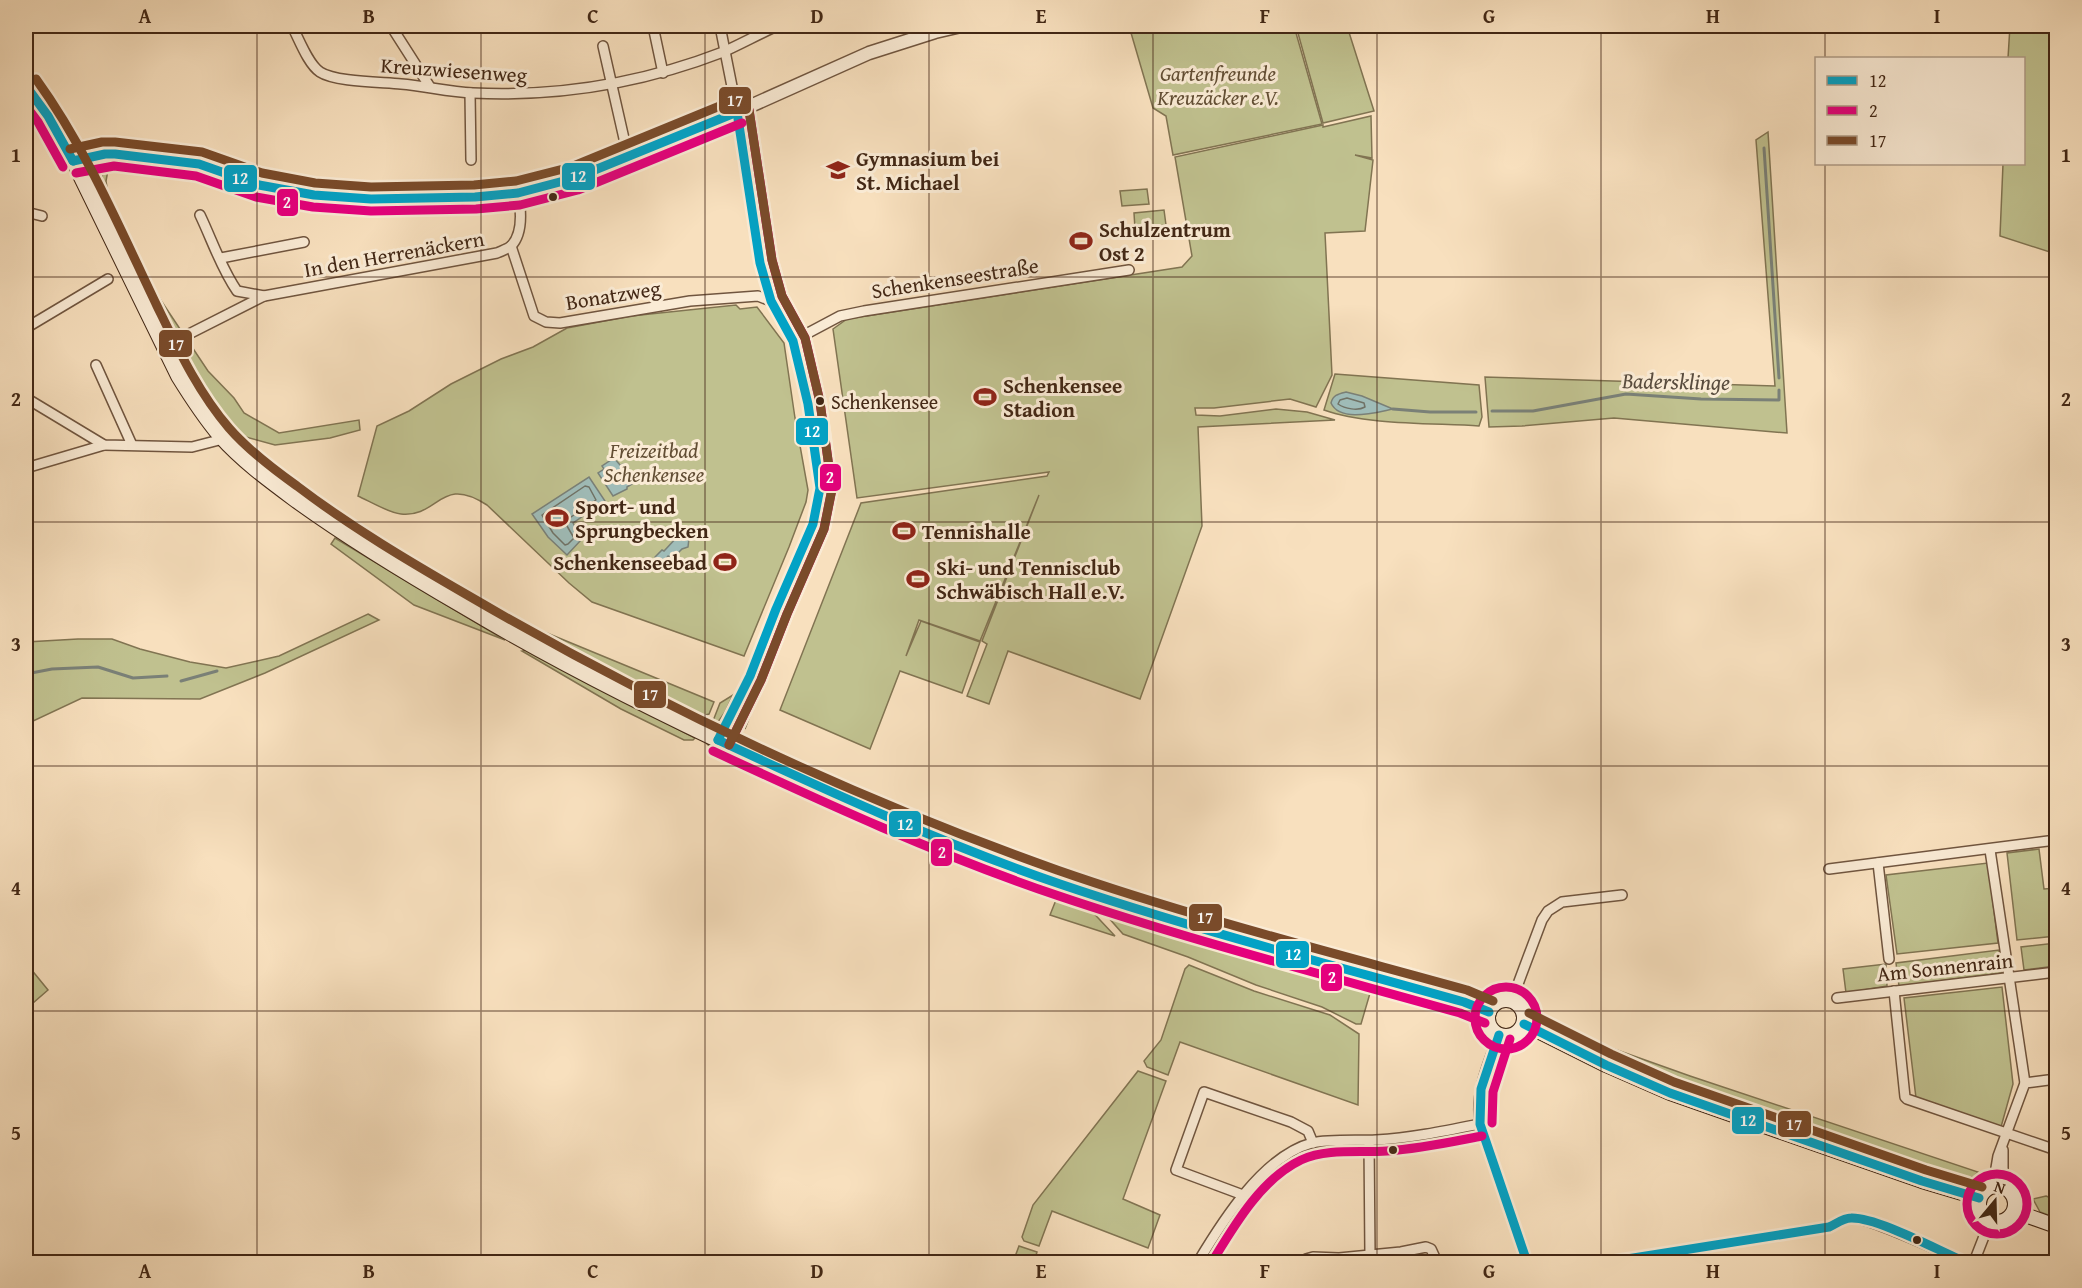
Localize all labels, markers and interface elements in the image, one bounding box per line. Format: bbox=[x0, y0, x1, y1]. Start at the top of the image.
text: A bbox=[139, 1, 152, 30]
text: B bbox=[363, 1, 375, 30]
text: C bbox=[587, 1, 599, 30]
text: D bbox=[810, 1, 824, 30]
text: E bbox=[1036, 1, 1047, 30]
text: F bbox=[1260, 1, 1270, 30]
text: G bbox=[1483, 1, 1495, 30]
text: H bbox=[1706, 1, 1720, 30]
text: I bbox=[1934, 1, 1940, 30]
street label: Kreuzwiesenweg bbox=[380, 49, 529, 91]
legend bbox=[1815, 57, 2025, 165]
park label: Gartenfreunde Kreuzäcker e.V. bbox=[1156, 58, 1279, 113]
text: 12 bbox=[1869, 67, 1886, 94]
line badge: 17 bbox=[718, 86, 752, 115]
text: 17 bbox=[727, 88, 743, 112]
text: 2 bbox=[1869, 97, 1878, 124]
text: 17 bbox=[1869, 127, 1886, 154]
text: 1 bbox=[11, 140, 21, 169]
text: 1 bbox=[2061, 140, 2071, 169]
place label: Gymnasium bei St. Michael bbox=[856, 143, 1000, 198]
school or university icon: Gymnasium bei St. Michael bbox=[825, 157, 851, 183]
line badge: 12 bbox=[561, 162, 596, 191]
line badge: 12 bbox=[223, 164, 258, 193]
text: 12 bbox=[570, 164, 586, 188]
text: 12 bbox=[232, 166, 248, 190]
line badge: 2 bbox=[276, 188, 299, 217]
text: 2 bbox=[283, 190, 291, 214]
unlabelled marker bbox=[547, 191, 559, 203]
place label: Schulzentrum Ost 2 bbox=[1099, 214, 1231, 269]
street label: In den Herrenäckern bbox=[302, 223, 487, 285]
sports icon: Schulzentrum Ost 2 bbox=[1068, 228, 1094, 254]
street label: Schenkenseestraße bbox=[869, 249, 1041, 307]
street label: Bonatzweg bbox=[563, 272, 663, 318]
line badge: 17 bbox=[158, 329, 193, 358]
text: 17 bbox=[168, 332, 184, 356]
water label: Badersklinge bbox=[1621, 364, 1730, 398]
place label: Schenkensee Stadion bbox=[1003, 370, 1122, 425]
text: 2 bbox=[11, 384, 21, 413]
sports icon: Schenkensee Stadion bbox=[972, 384, 998, 410]
text: 2 bbox=[2061, 384, 2071, 413]
place label: Schenkensee bbox=[831, 387, 938, 416]
marker: Schenkensee bbox=[814, 395, 826, 407]
line badge: 12 bbox=[795, 417, 829, 446]
text: 12 bbox=[804, 419, 820, 443]
park label: Freizeitbad Schenkensee bbox=[604, 435, 704, 490]
line badge: 2 bbox=[819, 463, 842, 492]
text: 2 bbox=[826, 465, 834, 489]
place label: Sport- und Sprungbecken bbox=[575, 491, 709, 546]
sports icon: Sport- und Sprungbecken bbox=[544, 505, 570, 531]
place label: Tennishalle bbox=[922, 516, 1031, 547]
sports icon: Tennishalle bbox=[891, 518, 917, 544]
place label: Schenkenseebad bbox=[553, 547, 707, 578]
sports icon: Schenkenseebad bbox=[712, 549, 738, 575]
place label: Ski- und Tennisclub Schwäbisch Hall e.V. bbox=[936, 552, 1125, 607]
sports icon: Ski- und Tennisclub Schwäbisch Hall e.V. bbox=[905, 566, 931, 592]
text: 3 bbox=[11, 629, 21, 658]
text: 3 bbox=[2061, 629, 2071, 658]
line badge: 17 bbox=[633, 680, 667, 709]
text: 17 bbox=[642, 682, 658, 706]
line badge: 12 bbox=[888, 810, 922, 838]
text: 12 bbox=[897, 812, 913, 836]
line badge: 2 bbox=[930, 838, 953, 867]
text: 2 bbox=[938, 840, 946, 864]
text: 4 bbox=[11, 873, 21, 902]
text: 4 bbox=[2061, 873, 2071, 902]
line badge: 17 bbox=[1188, 903, 1223, 932]
text: 17 bbox=[1197, 905, 1213, 929]
line badge: 12 bbox=[1275, 940, 1310, 969]
text: 12 bbox=[1285, 942, 1301, 966]
street label: Am Sonnenrain bbox=[1875, 944, 2015, 990]
line badge: 2 bbox=[1320, 963, 1343, 992]
text: 2 bbox=[1328, 965, 1336, 989]
line badge: 12 bbox=[1731, 1106, 1765, 1135]
text: 12 bbox=[1740, 1108, 1756, 1132]
line badge: 17 bbox=[1777, 1110, 1812, 1138]
text: 17 bbox=[1786, 1112, 1802, 1136]
text: 5 bbox=[11, 1118, 21, 1147]
text: 5 bbox=[2061, 1118, 2071, 1147]
unlabelled marker bbox=[1387, 1144, 1399, 1156]
north arrow bbox=[1965, 1171, 2025, 1231]
text: N bbox=[1991, 1174, 2009, 1200]
unlabelled marker bbox=[1911, 1234, 1923, 1246]
text: A bbox=[139, 1256, 152, 1285]
text: B bbox=[363, 1256, 375, 1285]
text: C bbox=[587, 1256, 599, 1285]
text: D bbox=[810, 1256, 824, 1285]
text: E bbox=[1036, 1256, 1047, 1285]
text: F bbox=[1260, 1256, 1270, 1285]
text: G bbox=[1483, 1256, 1495, 1285]
text: H bbox=[1706, 1256, 1720, 1285]
text: I bbox=[1934, 1256, 1940, 1285]

